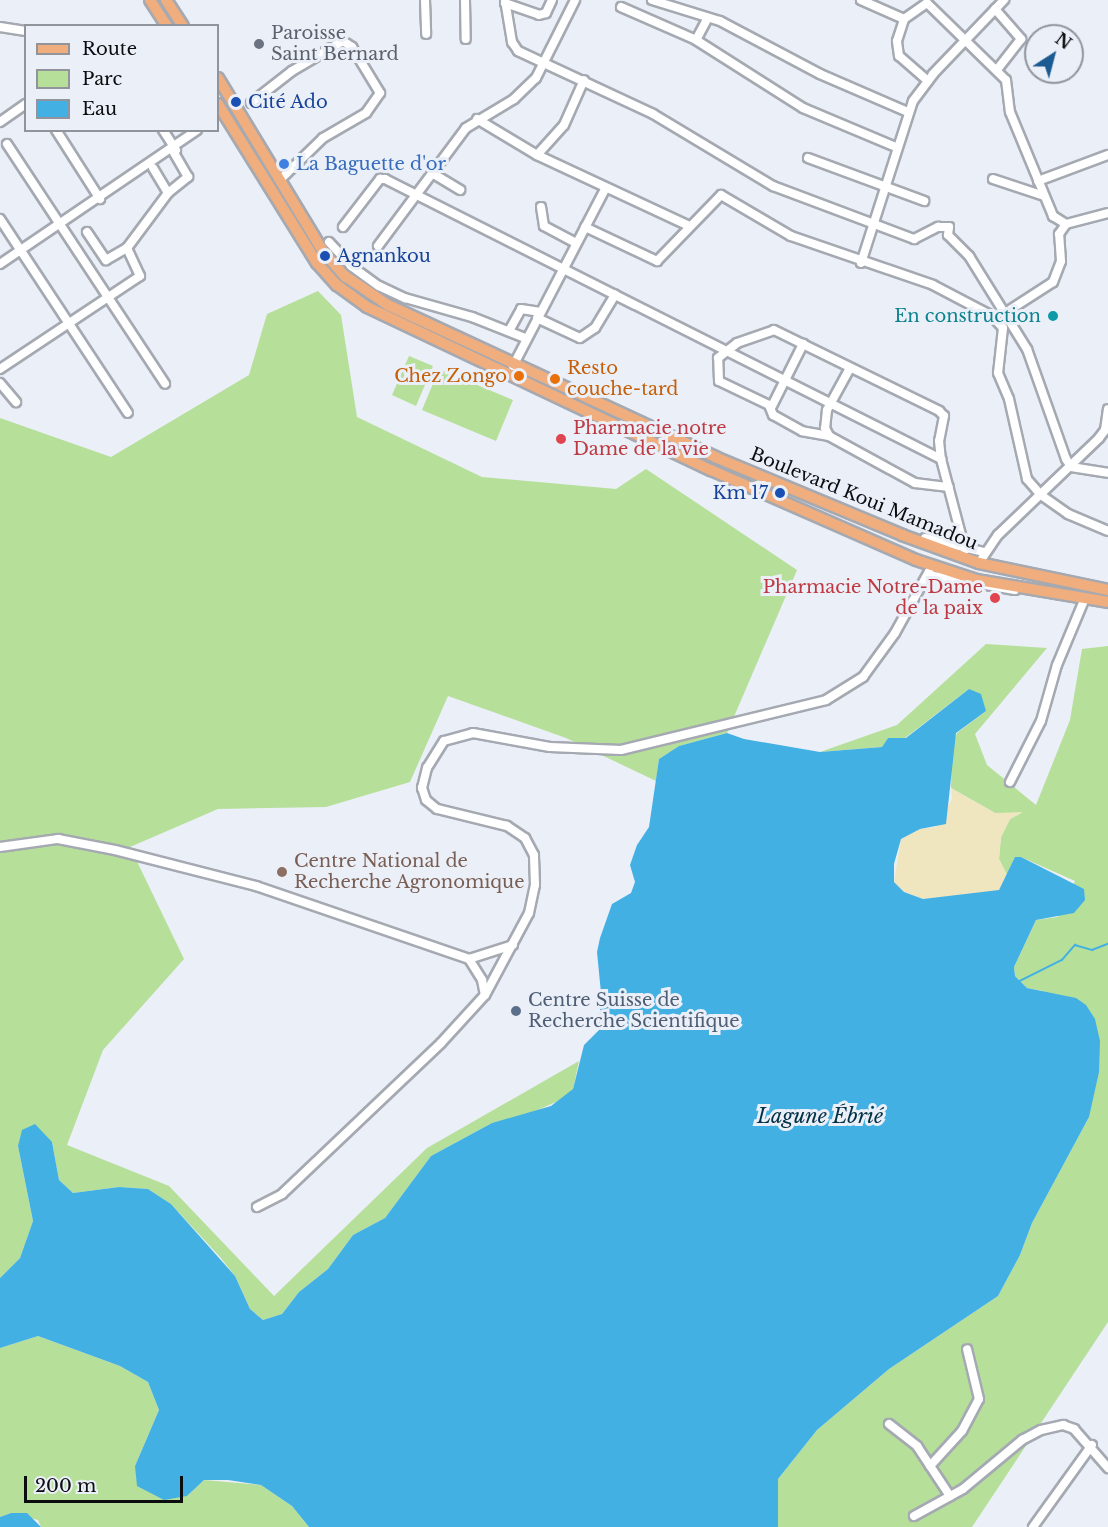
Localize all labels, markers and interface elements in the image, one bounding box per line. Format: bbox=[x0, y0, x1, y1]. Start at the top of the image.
place label: Paroisse Saint Bernard bbox=[271, 23, 399, 66]
legend bbox=[24, 24, 219, 132]
north arrow bbox=[1024, 24, 1084, 84]
text: N bbox=[1051, 29, 1075, 54]
marker: Paroisse Saint Bernard bbox=[252, 37, 266, 51]
text: Route bbox=[82, 38, 137, 60]
text: Parc bbox=[82, 68, 122, 90]
place label: Cité Ado bbox=[248, 91, 328, 113]
marker: Cité Ado bbox=[229, 95, 243, 109]
text: Eau bbox=[82, 98, 117, 120]
place label: La Baguette d'or bbox=[296, 153, 446, 175]
marker: La Baguette d'or bbox=[277, 157, 291, 171]
place label: Agnankou bbox=[337, 245, 431, 267]
marker: Agnankou bbox=[318, 249, 332, 263]
place label: En construction bbox=[894, 305, 1041, 327]
marker: En construction bbox=[1046, 309, 1060, 323]
place label: Resto couche-tard bbox=[567, 358, 678, 400]
place label: Chez Zongo bbox=[394, 365, 507, 387]
marker: Chez Zongo bbox=[512, 369, 526, 383]
marker: Resto couche-tard bbox=[548, 372, 562, 386]
place label: Pharmacie notre Dame de la vie bbox=[573, 418, 727, 460]
marker: Pharmacie notre Dame de la vie bbox=[554, 432, 568, 446]
street label: Boulevard Koui Mamadou bbox=[747, 443, 981, 555]
place label: Km 17 bbox=[712, 482, 768, 504]
marker: Km 17 bbox=[773, 486, 787, 500]
place label: Pharmacie Notre-Dame de la paix bbox=[763, 577, 983, 620]
marker: Pharmacie Notre-Dame de la paix bbox=[988, 591, 1002, 605]
place label: Centre National de Recherche Agronomique bbox=[294, 851, 525, 894]
marker: Centre National de Recherche Agronomique bbox=[275, 865, 289, 879]
place label: Centre Suisse de Recherche Scientifique bbox=[528, 990, 740, 1032]
marker: Centre Suisse de Recherche Scientifique bbox=[509, 1004, 523, 1018]
water label: Lagune Ébrié bbox=[757, 1104, 883, 1128]
scale bar bbox=[27, 1464, 186, 1502]
text: 200 m bbox=[35, 1475, 96, 1497]

